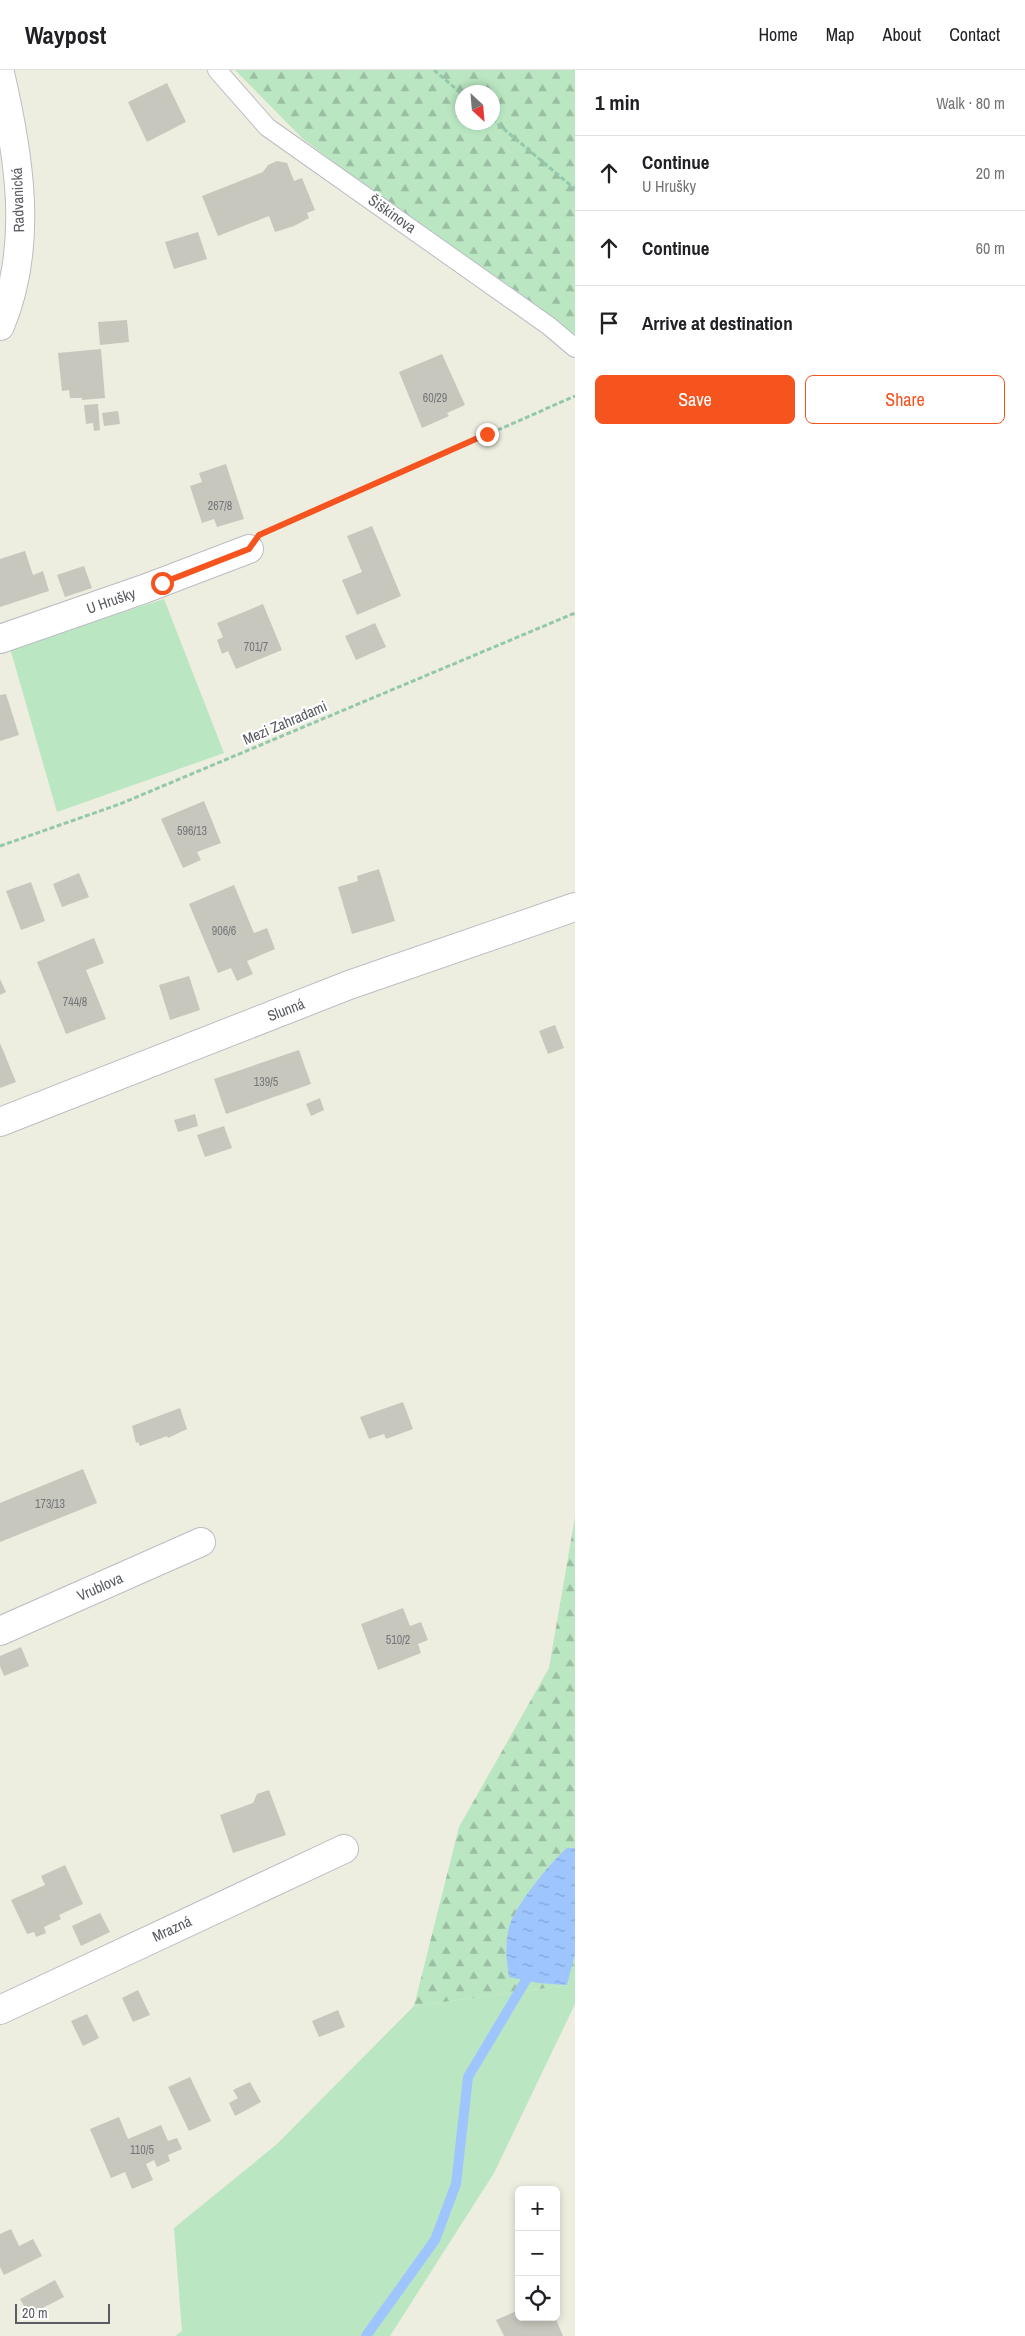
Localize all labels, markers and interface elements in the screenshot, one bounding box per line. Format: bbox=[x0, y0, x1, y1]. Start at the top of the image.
text: Waypost bbox=[25, 19, 106, 51]
text: Home bbox=[758, 22, 798, 47]
text: Map bbox=[826, 22, 855, 47]
text: About bbox=[883, 22, 921, 47]
text: Contact bbox=[949, 22, 1000, 47]
north arrow bbox=[455, 85, 500, 130]
text: 1 min bbox=[595, 88, 640, 117]
text: Walk · 80 m bbox=[936, 92, 1005, 114]
text: Continue bbox=[642, 149, 710, 175]
icon: ahead bbox=[595, 159, 623, 187]
text: 20 m bbox=[976, 162, 1005, 184]
street label: Radvanická bbox=[6, 167, 29, 233]
text: U Hrušky bbox=[642, 175, 696, 197]
street label: Šiškinova bbox=[364, 189, 421, 238]
icon: ahead bbox=[595, 234, 623, 262]
text: Continue bbox=[642, 235, 710, 261]
text: 60 m bbox=[976, 237, 1005, 259]
icon: arrive bbox=[595, 309, 623, 337]
text: Arrive at destination bbox=[642, 310, 793, 336]
button: Save bbox=[595, 375, 795, 424]
button: Share bbox=[805, 375, 1005, 424]
house number: 60/29 bbox=[423, 390, 447, 406]
route end bbox=[476, 423, 499, 446]
house number: 267/8 bbox=[208, 498, 232, 514]
route start bbox=[151, 572, 174, 595]
street label: U Hrušky bbox=[84, 582, 139, 619]
house number: 701/7 bbox=[244, 639, 269, 655]
street label: Mezi Zahradami bbox=[239, 695, 330, 750]
house number: 596/13 bbox=[177, 823, 207, 839]
house number: 906/6 bbox=[212, 923, 236, 939]
street label: Slunná bbox=[264, 993, 308, 1026]
house number: 744/8 bbox=[63, 994, 87, 1010]
house number: 139/5 bbox=[254, 1074, 279, 1090]
house number: 173/13 bbox=[35, 1496, 65, 1512]
street label: Vrublova bbox=[74, 1567, 126, 1606]
house number: 510/2 bbox=[386, 1632, 410, 1648]
street label: Mrazná bbox=[149, 1910, 195, 1947]
house number: 110/5 bbox=[130, 2142, 154, 2158]
map controls bbox=[515, 2186, 560, 2321]
button: + bbox=[515, 2186, 560, 2231]
button: − bbox=[515, 2231, 560, 2276]
button: locate bbox=[515, 2276, 560, 2321]
scale bar bbox=[15, 2301, 110, 2324]
text: 20 m bbox=[22, 2304, 48, 2322]

